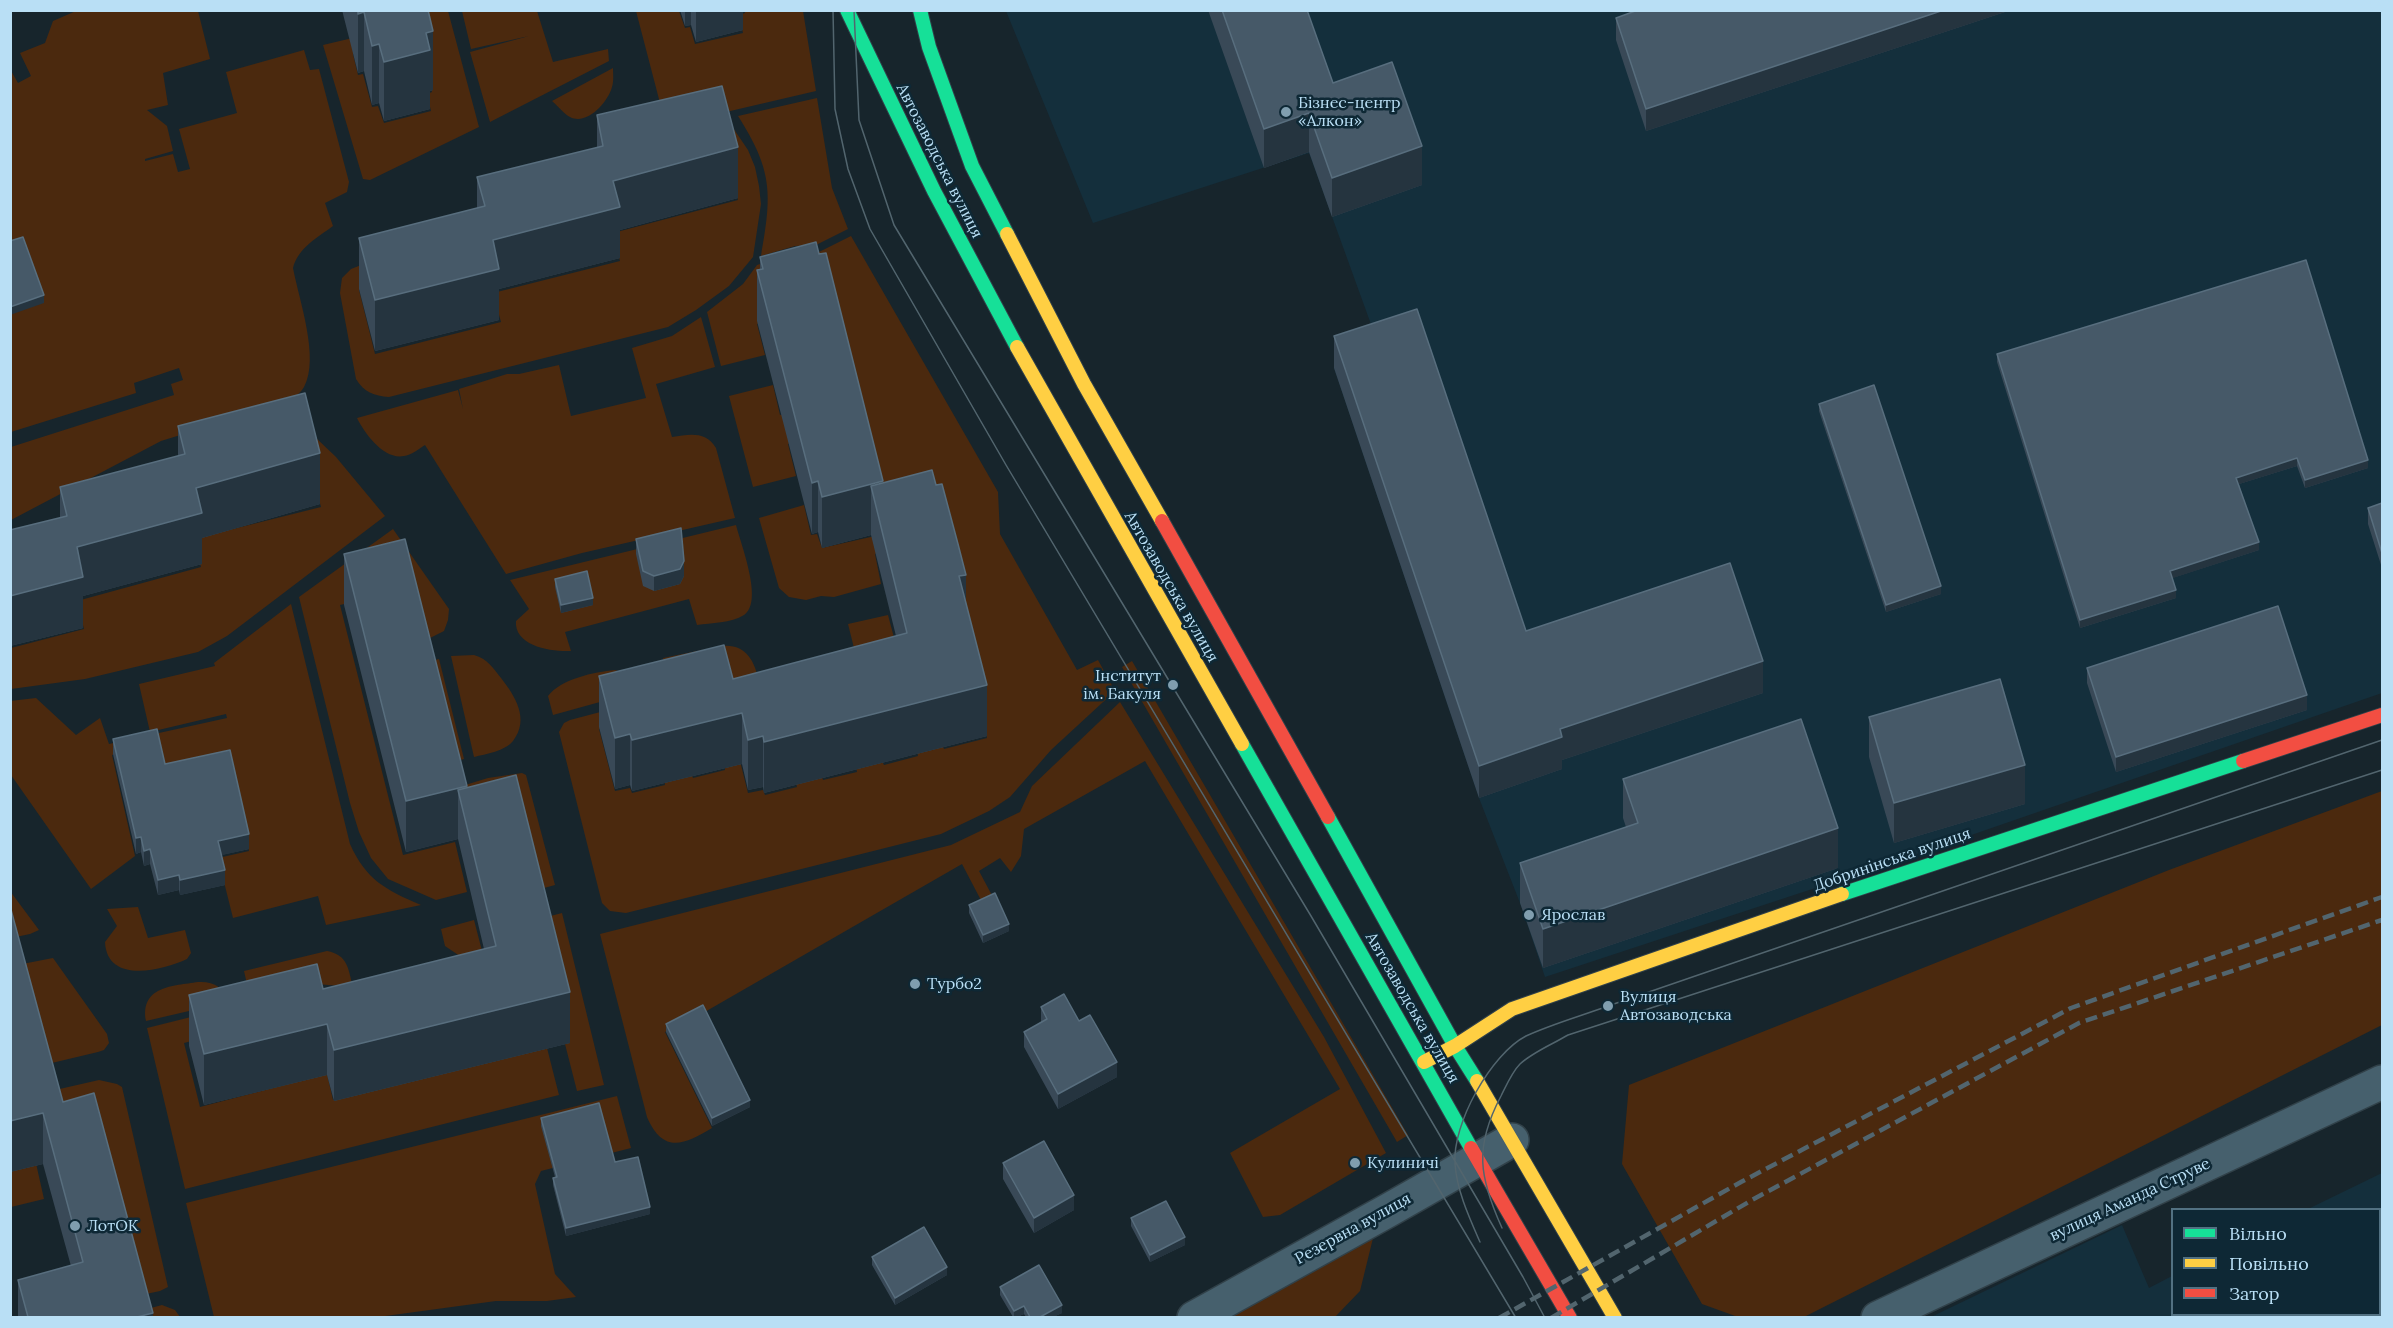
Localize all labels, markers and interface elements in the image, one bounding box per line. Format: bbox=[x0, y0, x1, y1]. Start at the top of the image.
street label: Автозаводська вулиця bbox=[892, 81, 986, 241]
place label: Бізнес-центр «Алкон» bbox=[1298, 93, 1401, 131]
marker: Бізнес-центр «Алкон» bbox=[1279, 105, 1293, 119]
street label: Автозаводська вулиця bbox=[1120, 508, 1222, 666]
place label: Інститут ім. Бакуля bbox=[1083, 666, 1161, 704]
marker: Інститут ім. Бакуля bbox=[1166, 678, 1180, 692]
street label: Добринінська вулиця bbox=[1811, 824, 1973, 896]
place label: Ярослав bbox=[1541, 905, 1605, 925]
marker: Ярослав bbox=[1522, 908, 1536, 922]
street label: Автозаводська вулиця bbox=[1361, 929, 1463, 1087]
place label: Турбо2 bbox=[927, 974, 982, 994]
marker: Турбо2 bbox=[908, 977, 922, 991]
place label: Вулиця Автозаводська bbox=[1620, 987, 1732, 1025]
marker: Вулиця Автозаводська bbox=[1601, 999, 1615, 1013]
place label: Кулиничі bbox=[1367, 1153, 1439, 1173]
street label: вулиця Аманда Струве bbox=[2047, 1154, 2213, 1246]
marker: Кулиничі bbox=[1348, 1156, 1362, 1170]
street label: Резервна вулиця bbox=[1292, 1189, 1414, 1269]
legend bbox=[2171, 1208, 2381, 1316]
place label: ЛотОК bbox=[87, 1216, 139, 1236]
marker: ЛотОК bbox=[68, 1219, 82, 1233]
text: Вільно bbox=[2229, 1222, 2287, 1245]
text: Повільно bbox=[2229, 1252, 2309, 1275]
text: Затор bbox=[2229, 1282, 2280, 1305]

